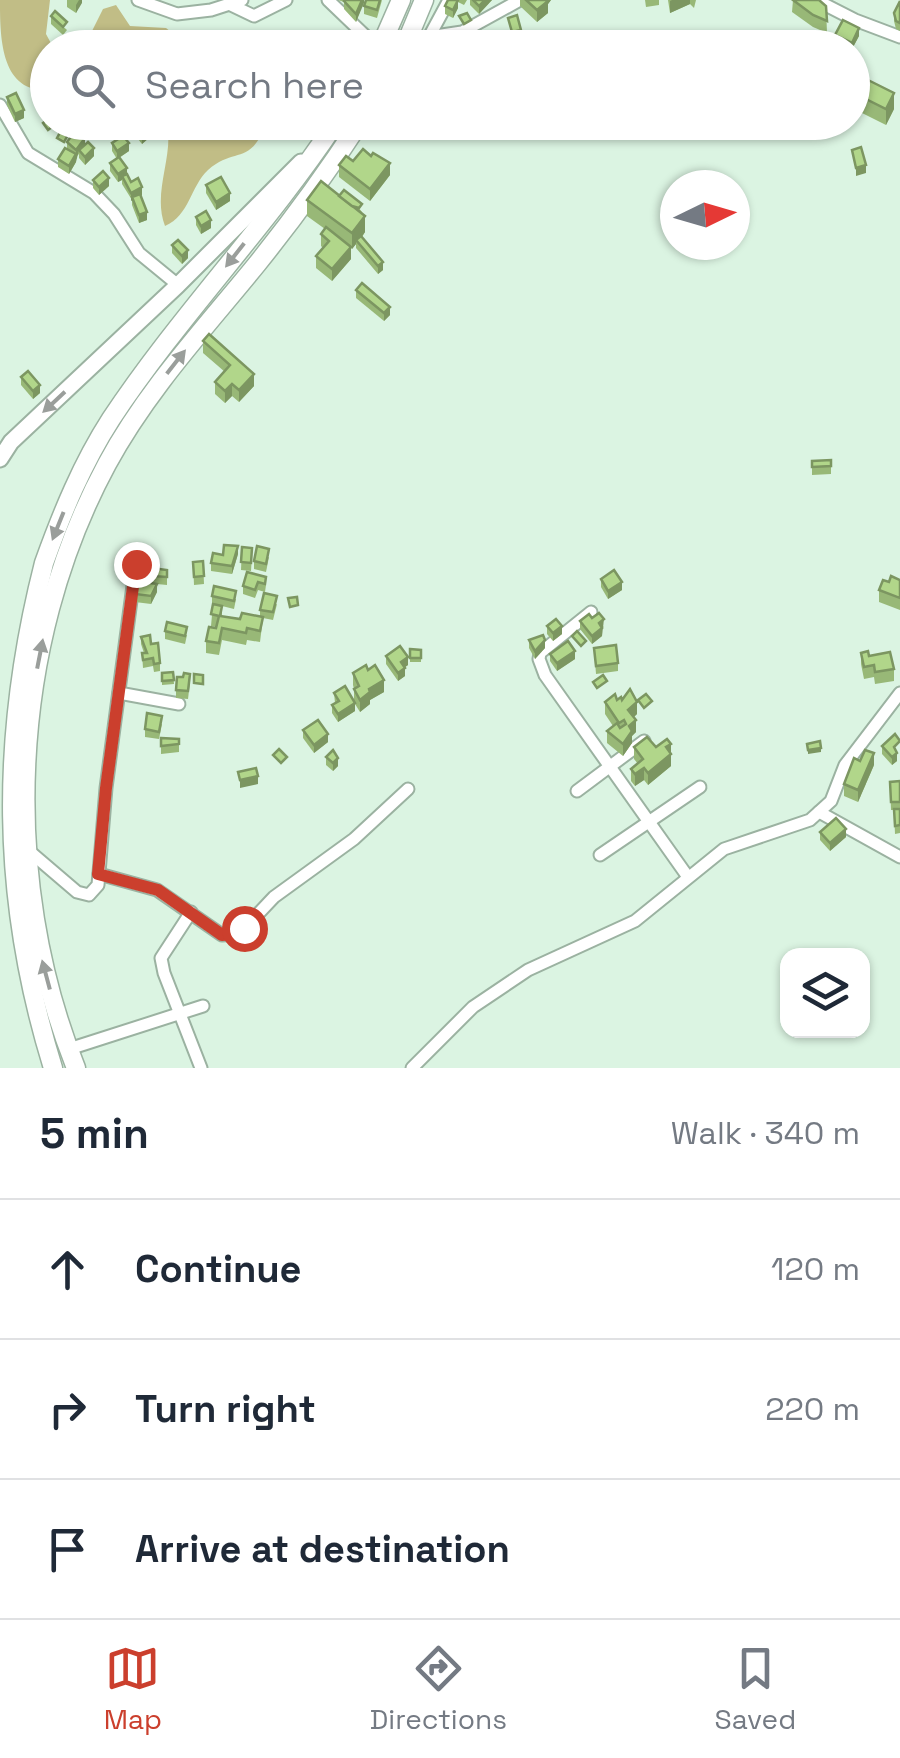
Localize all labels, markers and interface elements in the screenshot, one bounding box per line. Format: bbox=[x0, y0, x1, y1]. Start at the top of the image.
search box bbox=[30, 30, 870, 140]
icon: search bbox=[65, 58, 120, 113]
text: Search here bbox=[145, 61, 364, 109]
north arrow bbox=[660, 170, 750, 260]
one-way arrow bbox=[225, 243, 246, 268]
one-way arrow bbox=[165, 349, 186, 375]
one-way arrow bbox=[43, 390, 67, 413]
one-way arrow bbox=[49, 511, 65, 541]
route end bbox=[114, 542, 160, 588]
one-way arrow bbox=[32, 638, 48, 669]
route start bbox=[222, 906, 268, 952]
map controls bbox=[780, 948, 870, 1038]
button: layers bbox=[780, 948, 870, 1038]
one-way arrow bbox=[37, 959, 53, 990]
text: 5 min bbox=[40, 1107, 149, 1160]
text: Walk · 340 m bbox=[671, 1113, 860, 1153]
icon: ahead bbox=[40, 1242, 95, 1297]
text: Continue bbox=[135, 1245, 301, 1293]
text: 120 m bbox=[771, 1249, 860, 1289]
icon: right bbox=[40, 1382, 95, 1437]
text: Turn right bbox=[135, 1385, 316, 1433]
text: 220 m bbox=[765, 1389, 860, 1429]
icon: arrive bbox=[40, 1522, 95, 1577]
text: Arrive at destination bbox=[135, 1525, 510, 1573]
tab: Map bbox=[104, 1641, 162, 1737]
tab: Directions bbox=[370, 1641, 507, 1737]
tab: Saved bbox=[715, 1641, 796, 1737]

